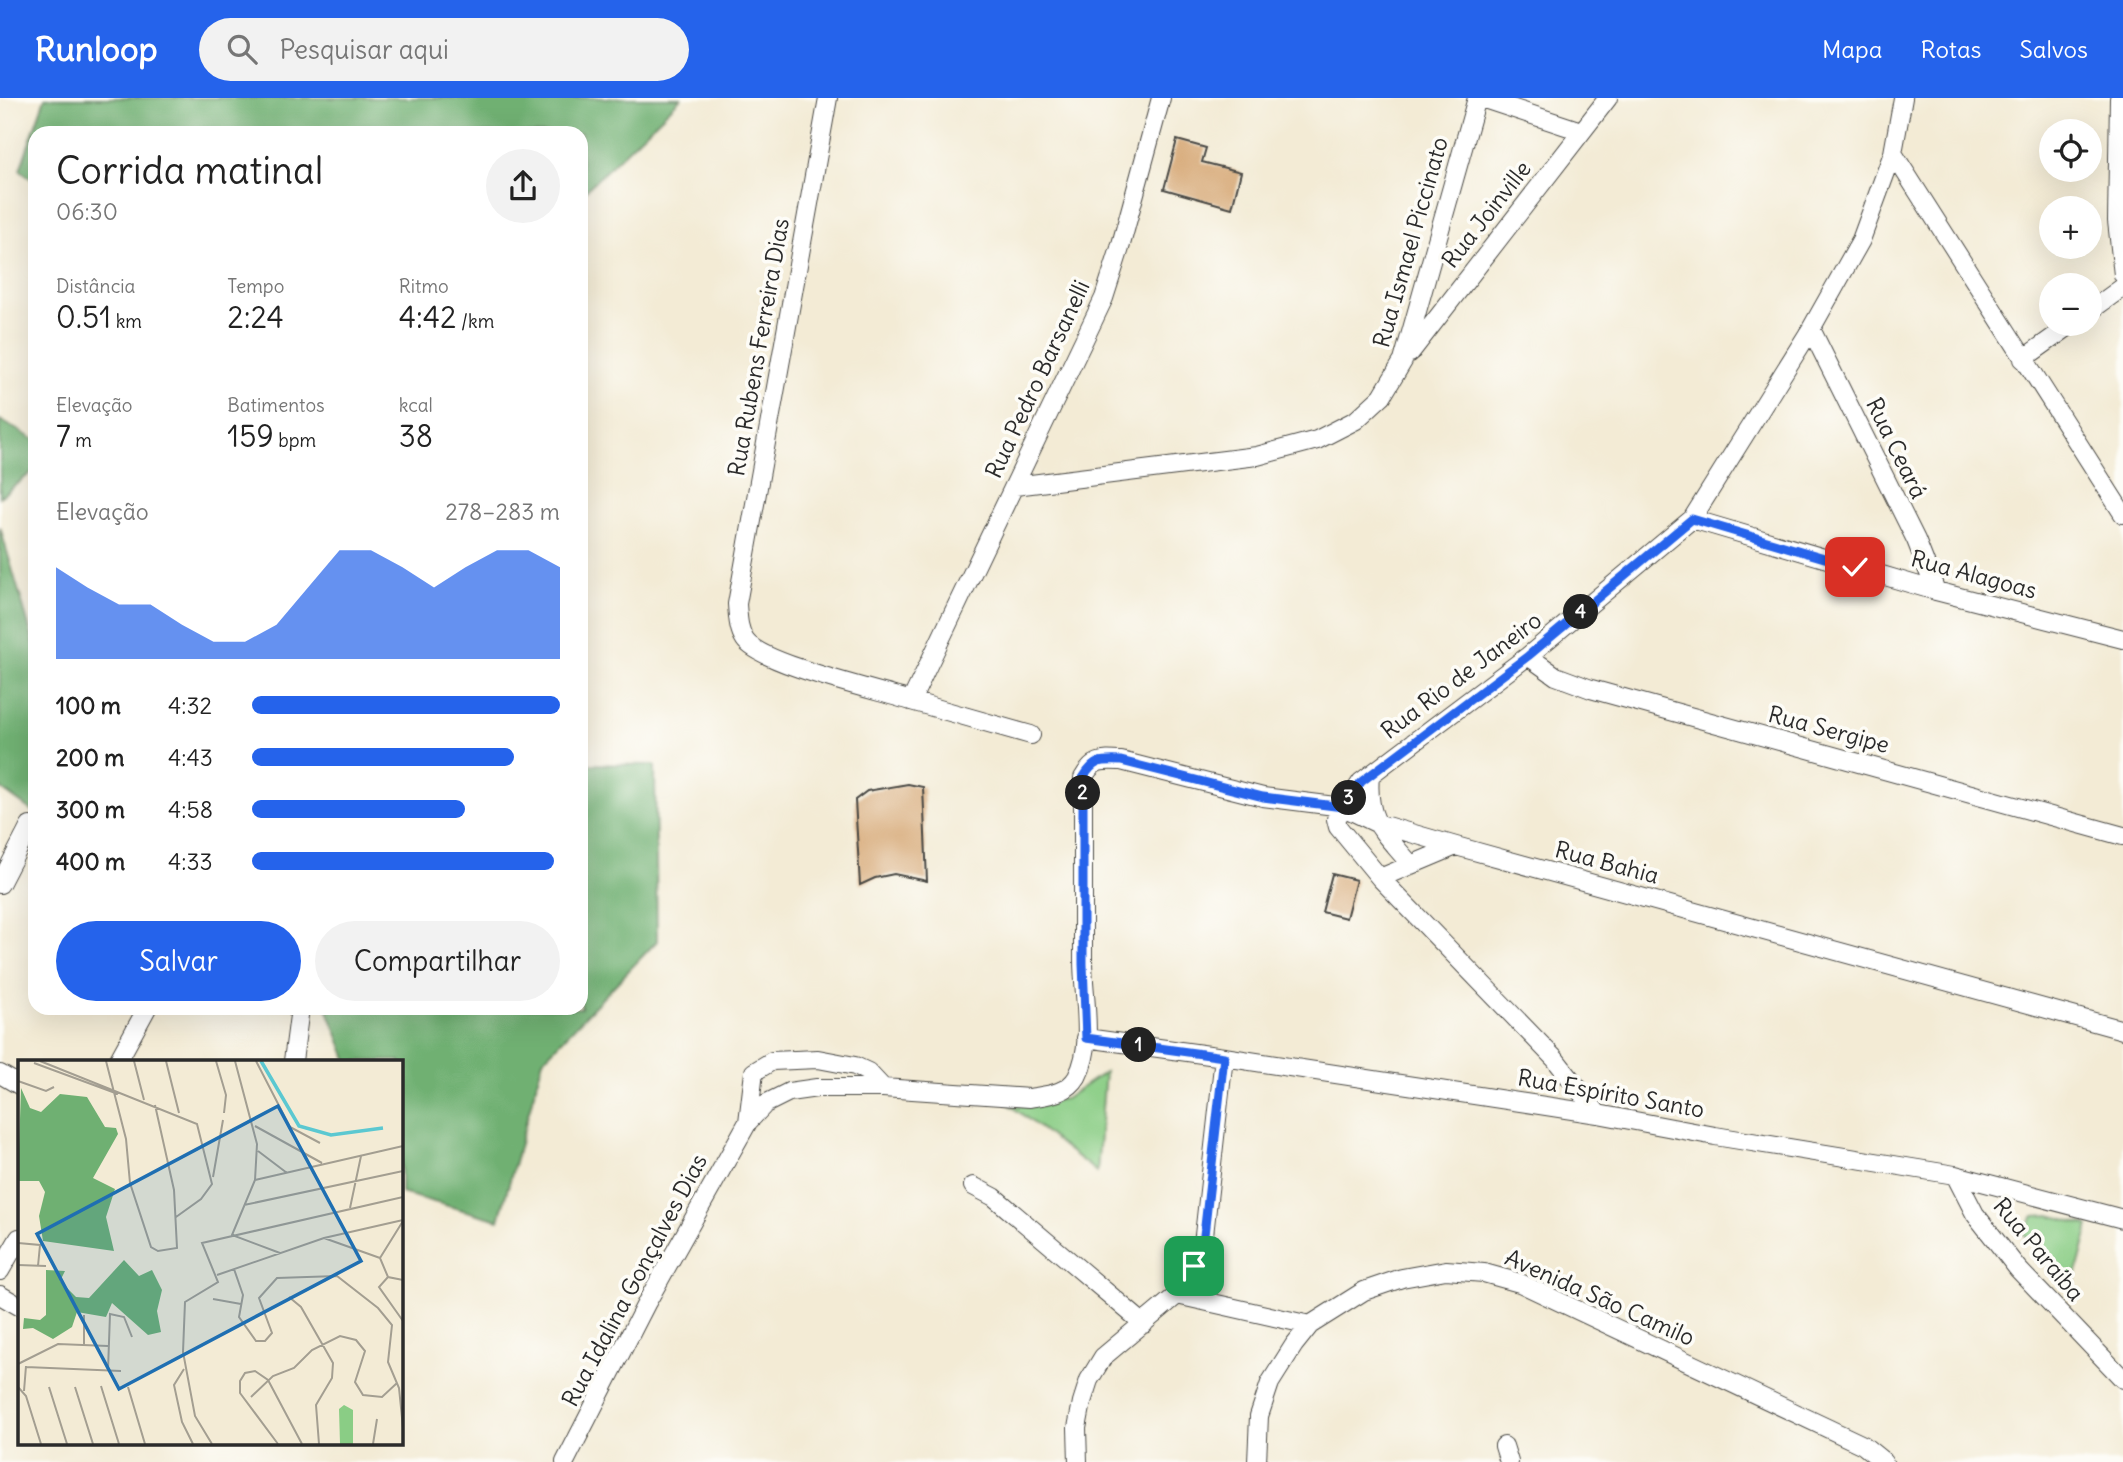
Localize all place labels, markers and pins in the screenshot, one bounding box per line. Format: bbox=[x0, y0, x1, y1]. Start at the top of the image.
pin bbox=[1825, 537, 1885, 597]
pin: 4 bbox=[1564, 594, 1598, 630]
pin: 2 bbox=[1066, 776, 1100, 810]
pin: 3 bbox=[1332, 780, 1366, 816]
pin: 1 bbox=[1122, 1028, 1156, 1062]
pin bbox=[1164, 1236, 1224, 1296]

